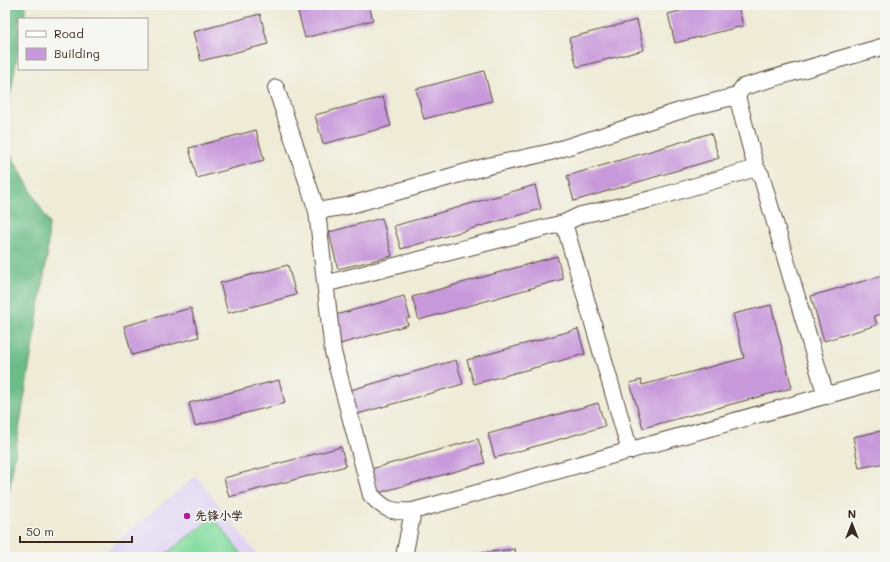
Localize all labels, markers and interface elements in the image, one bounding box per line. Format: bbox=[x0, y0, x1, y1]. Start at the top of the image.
legend bbox=[18, 18, 148, 70]
text: Road bbox=[54, 25, 84, 41]
text: Building bbox=[54, 45, 100, 61]
north arrow bbox=[832, 504, 872, 544]
text: N bbox=[848, 506, 856, 521]
place label: 先锋小学 bbox=[195, 507, 243, 523]
marker: 先锋小学 bbox=[182, 511, 192, 521]
scale bar bbox=[20, 518, 132, 544]
text: 50 m bbox=[26, 523, 54, 539]

